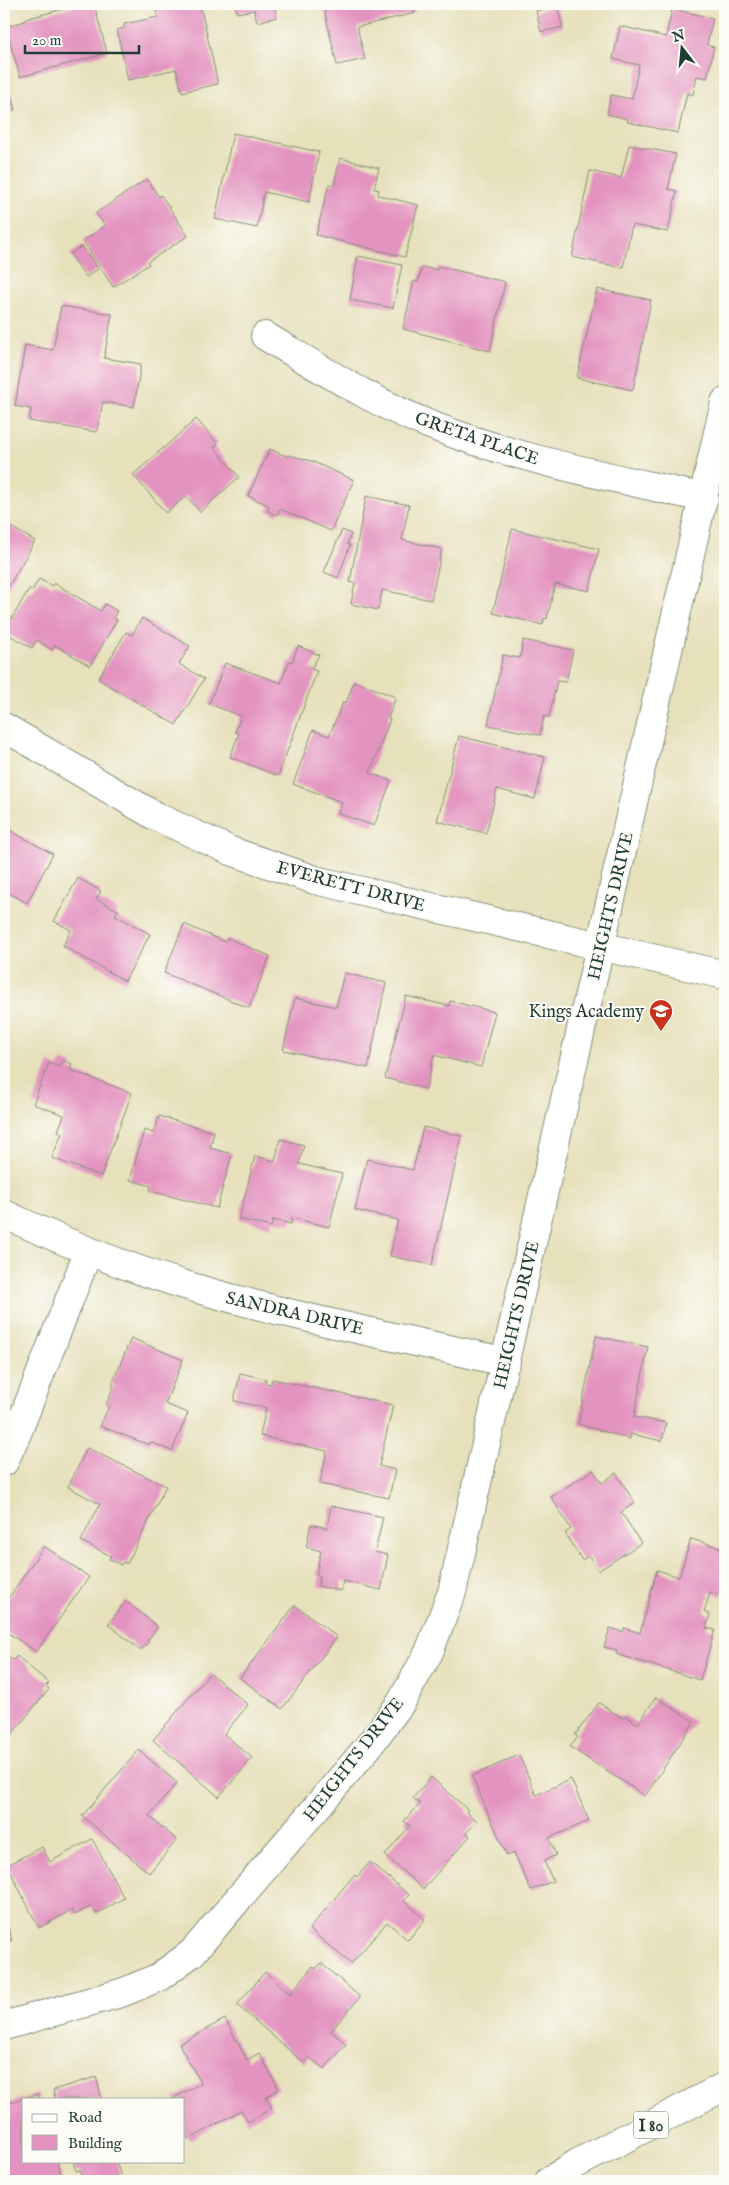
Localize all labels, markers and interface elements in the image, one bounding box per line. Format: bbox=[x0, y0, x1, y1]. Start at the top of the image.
scale bar bbox=[25, 22, 139, 54]
north arrow bbox=[656, 22, 706, 72]
text: N bbox=[669, 26, 687, 47]
text: 20 m bbox=[32, 31, 62, 50]
street label: GRETA PLACE bbox=[412, 407, 541, 471]
street label: HEIGHTS DRIVE bbox=[583, 830, 640, 983]
street label: EVERETT DRIVE bbox=[274, 857, 427, 918]
school or university icon: Kings Academy bbox=[648, 998, 674, 1032]
place label: Kings Academy bbox=[528, 1001, 644, 1024]
street label: HEIGHTS DRIVE bbox=[489, 1239, 546, 1392]
street label: SANDRA DRIVE bbox=[224, 1287, 366, 1341]
street label: HEIGHTS DRIVE bbox=[299, 1693, 410, 1827]
legend bbox=[22, 2098, 185, 2162]
text: Road bbox=[68, 2108, 103, 2127]
road number: I 80 bbox=[634, 2112, 668, 2138]
text: Building bbox=[68, 2134, 123, 2153]

